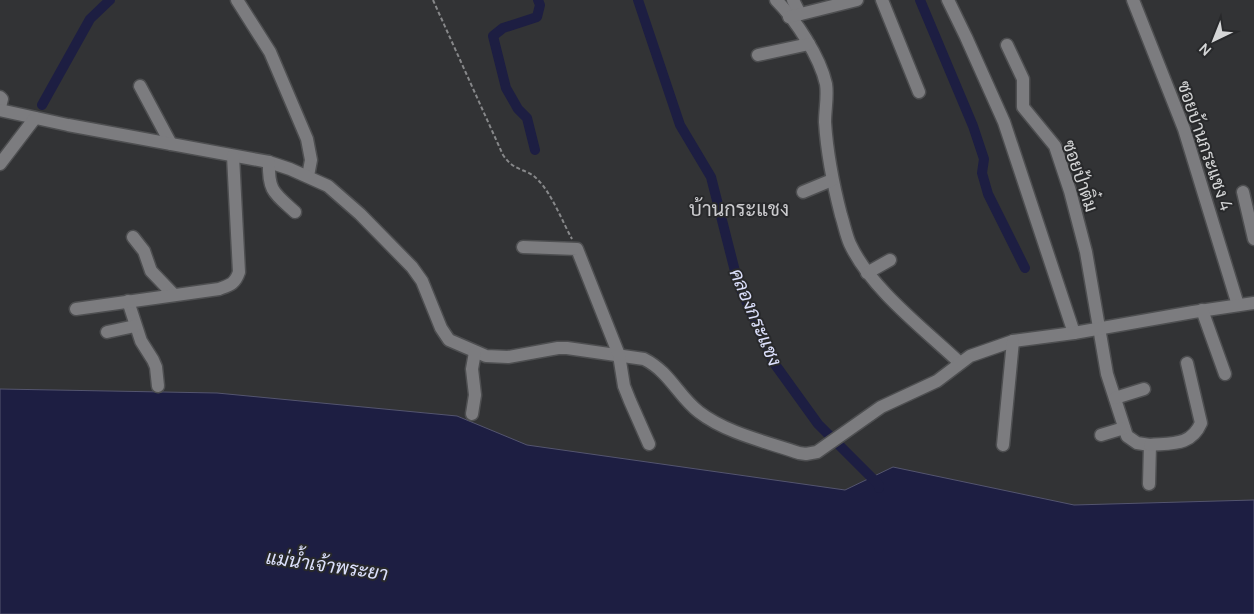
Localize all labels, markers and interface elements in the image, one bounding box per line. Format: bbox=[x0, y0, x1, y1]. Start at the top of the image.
north arrow bbox=[1189, 15, 1239, 65]
text: N bbox=[1195, 39, 1215, 60]
street label: ซอยบ้านกระแชง 4 bbox=[1172, 77, 1239, 214]
street label: ซอยป้าติ๋ม bbox=[1057, 136, 1106, 215]
district label: บ้านกระแชง bbox=[689, 195, 789, 222]
water label: คลองกระแชง bbox=[724, 264, 788, 370]
water label: แม่น้ำเจ้าพระยา bbox=[264, 542, 390, 586]

